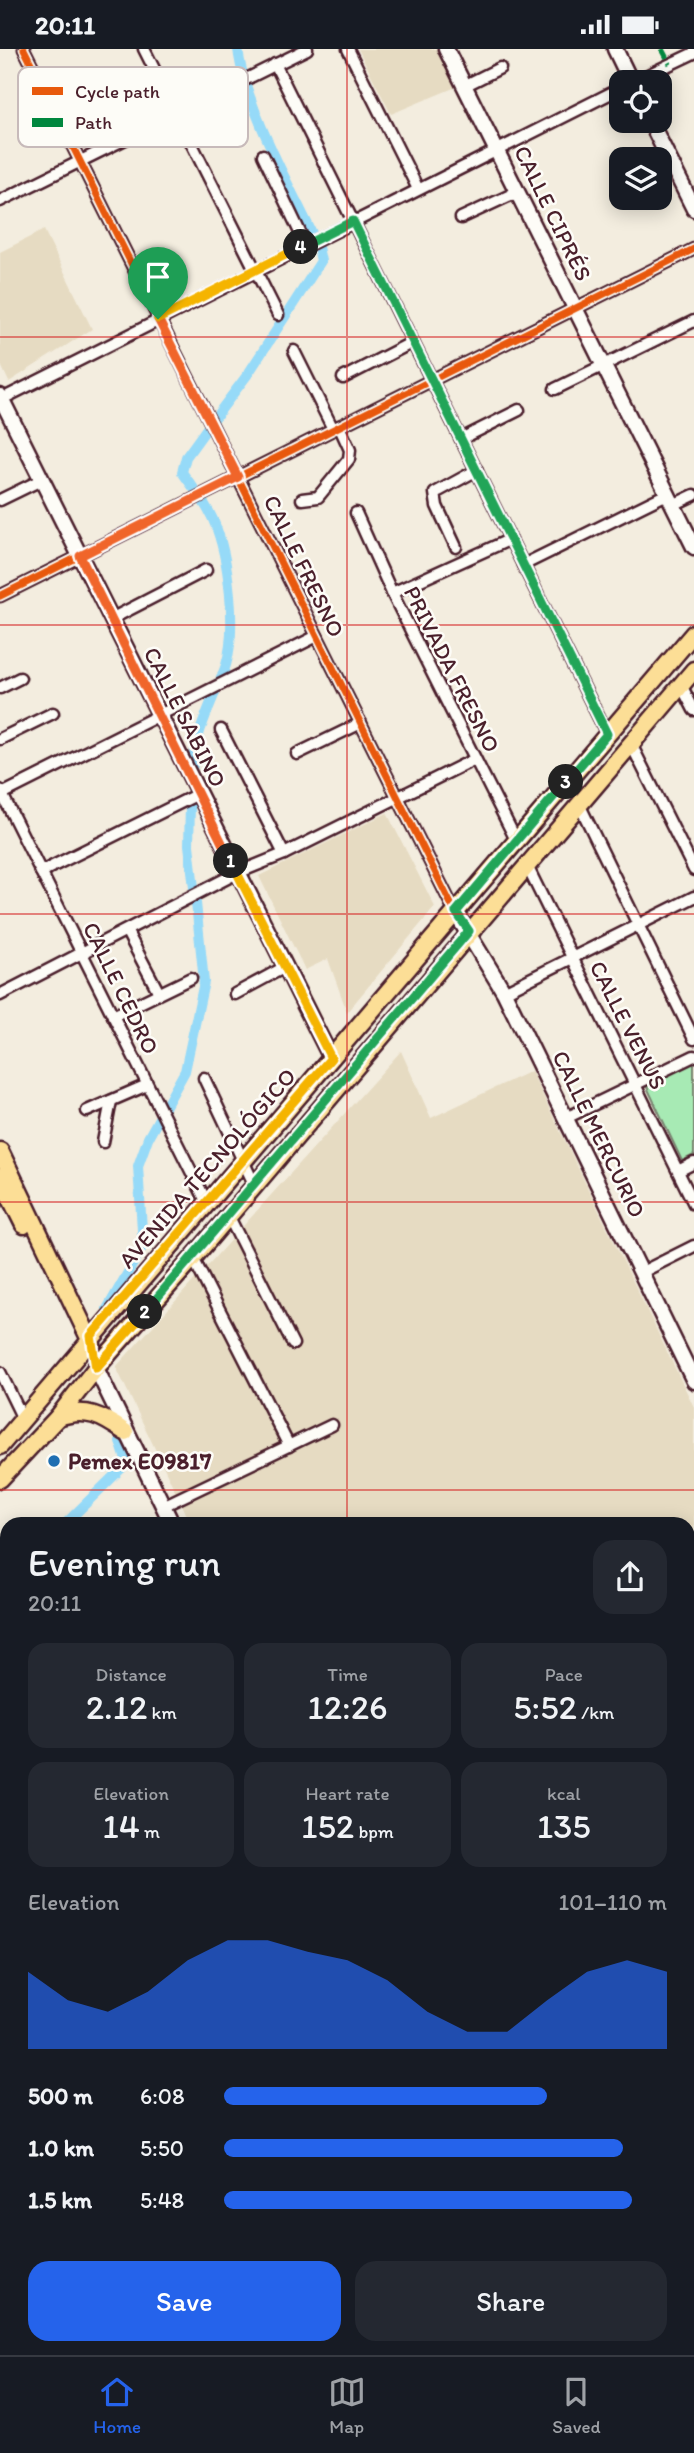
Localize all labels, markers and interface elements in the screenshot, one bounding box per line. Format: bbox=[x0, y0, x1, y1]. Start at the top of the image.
text: 20:11 bbox=[35, 9, 95, 41]
legend bbox=[18, 67, 248, 147]
map controls bbox=[609, 70, 672, 210]
button: locate bbox=[609, 70, 672, 133]
text: Cycle path bbox=[75, 80, 160, 103]
text: Path bbox=[75, 111, 112, 134]
street label: CALLE CIPRÉS bbox=[508, 141, 598, 285]
button: layers bbox=[609, 147, 672, 210]
pin: 4 bbox=[284, 229, 318, 265]
text: 4 bbox=[295, 235, 306, 258]
pin bbox=[128, 247, 188, 319]
icon: arrive bbox=[139, 258, 177, 296]
street label: CALLE FRESNO bbox=[258, 490, 350, 642]
street label: PRIVADA FRESNO bbox=[398, 581, 506, 757]
street label: CALLE SABINO bbox=[138, 642, 232, 792]
pin: 3 bbox=[548, 765, 584, 799]
text: 3 bbox=[560, 770, 571, 793]
pin: 1 bbox=[214, 843, 248, 879]
text: 1 bbox=[226, 849, 235, 872]
street label: CALLE CEDRO bbox=[77, 917, 165, 1059]
street label: CALLE VENUS bbox=[584, 956, 672, 1094]
street label: CALLE MERCURIO bbox=[546, 1046, 652, 1222]
street label: AVENIDA TECNOLÓGICO bbox=[112, 1062, 302, 1274]
pin: 2 bbox=[128, 1295, 162, 1329]
text: 2 bbox=[140, 1300, 150, 1323]
place label: Pemex E09817 bbox=[68, 1447, 212, 1475]
marker: Pemex E09817 bbox=[46, 1453, 62, 1469]
text: Evening run bbox=[28, 1540, 221, 1586]
button: share bbox=[593, 1540, 667, 1614]
text: 20:11 bbox=[28, 1589, 81, 1617]
text: Distance bbox=[96, 1663, 167, 1686]
text: Time bbox=[327, 1663, 368, 1686]
text: Pace bbox=[545, 1663, 583, 1686]
text: 2.12 bbox=[86, 1686, 147, 1728]
text: 12:26 bbox=[307, 1686, 388, 1728]
text: 5:52 bbox=[513, 1686, 577, 1728]
text: km bbox=[147, 1701, 177, 1724]
text: /km bbox=[577, 1701, 614, 1724]
text: Elevation bbox=[93, 1782, 169, 1805]
text: Heart rate bbox=[305, 1782, 390, 1805]
text: kcal bbox=[547, 1782, 581, 1805]
text: 14 bbox=[102, 1805, 140, 1847]
text: 152 bbox=[301, 1805, 354, 1847]
text: 135 bbox=[537, 1805, 591, 1847]
text: m bbox=[140, 1820, 160, 1843]
text: bpm bbox=[354, 1820, 394, 1843]
text: Elevation bbox=[28, 1888, 119, 1916]
text: 101–110 m bbox=[559, 1888, 667, 1916]
text: 500 m bbox=[28, 2082, 93, 2110]
text: 6:08 bbox=[140, 2082, 185, 2110]
text: 1.0 km bbox=[28, 2134, 94, 2162]
text: 5:50 bbox=[140, 2134, 184, 2162]
text: 1.5 km bbox=[28, 2186, 92, 2214]
text: 5:48 bbox=[140, 2186, 184, 2214]
button: Save bbox=[28, 2261, 341, 2341]
button: Share bbox=[355, 2261, 667, 2341]
tab: Home bbox=[93, 2373, 141, 2438]
tab: Map bbox=[328, 2373, 366, 2438]
tab: Saved bbox=[552, 2373, 601, 2438]

